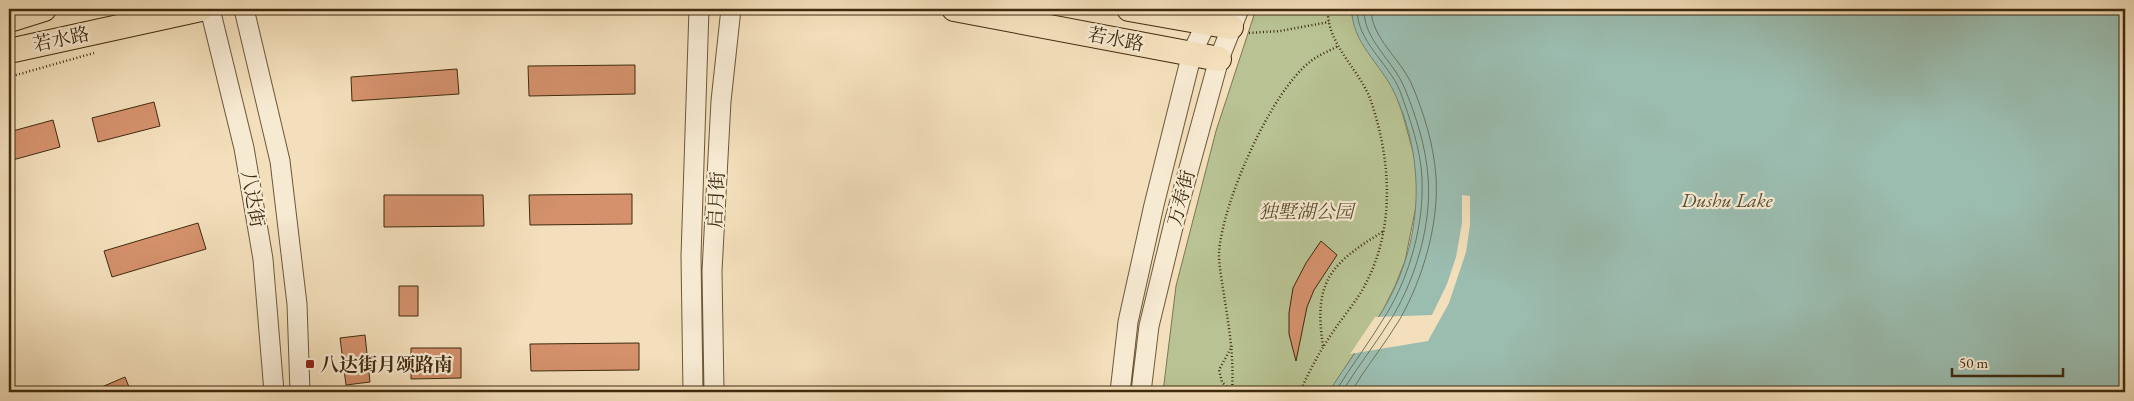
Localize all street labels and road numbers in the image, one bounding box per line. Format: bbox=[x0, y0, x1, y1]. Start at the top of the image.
street label: 若水路 bbox=[31, 21, 91, 57]
street label: 若水路 bbox=[1086, 21, 1146, 57]
street label: 万寿街 bbox=[1162, 167, 1200, 229]
street label: 八达街 bbox=[236, 169, 270, 229]
street label: 启月街 bbox=[702, 171, 730, 229]

